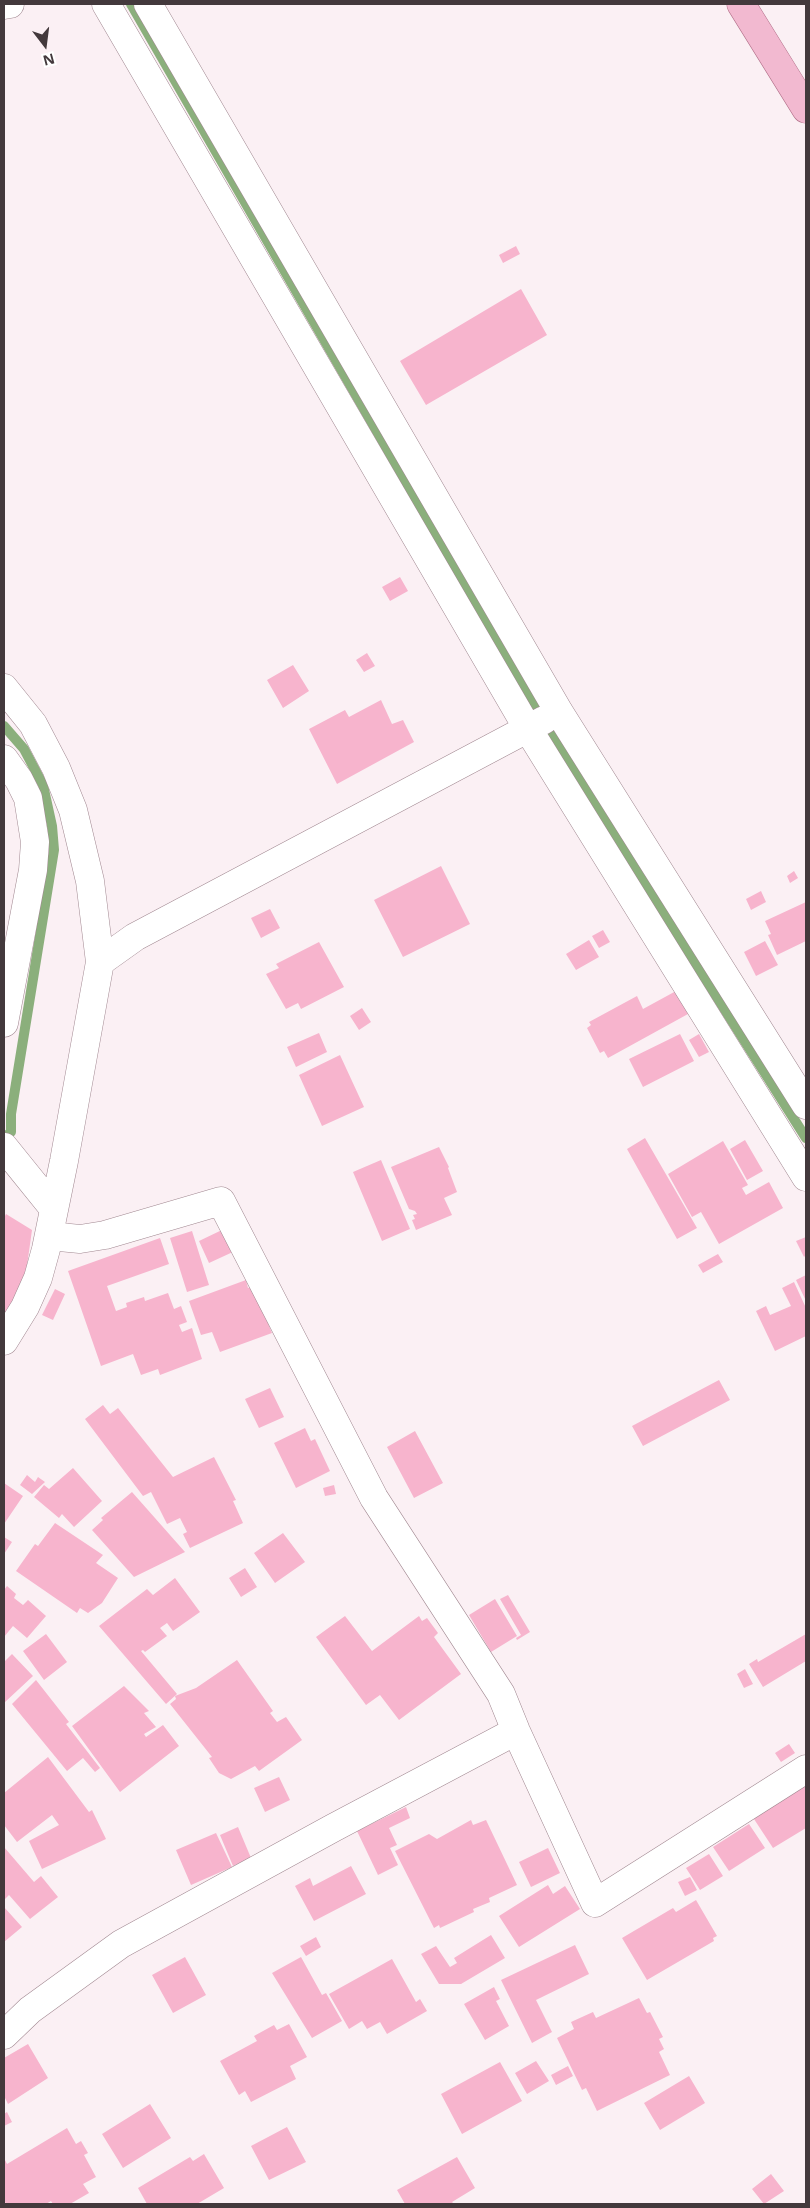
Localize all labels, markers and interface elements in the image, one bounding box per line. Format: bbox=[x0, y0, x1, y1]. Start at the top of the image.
north arrow bbox=[20, 20, 70, 70]
text: N bbox=[41, 49, 57, 71]

